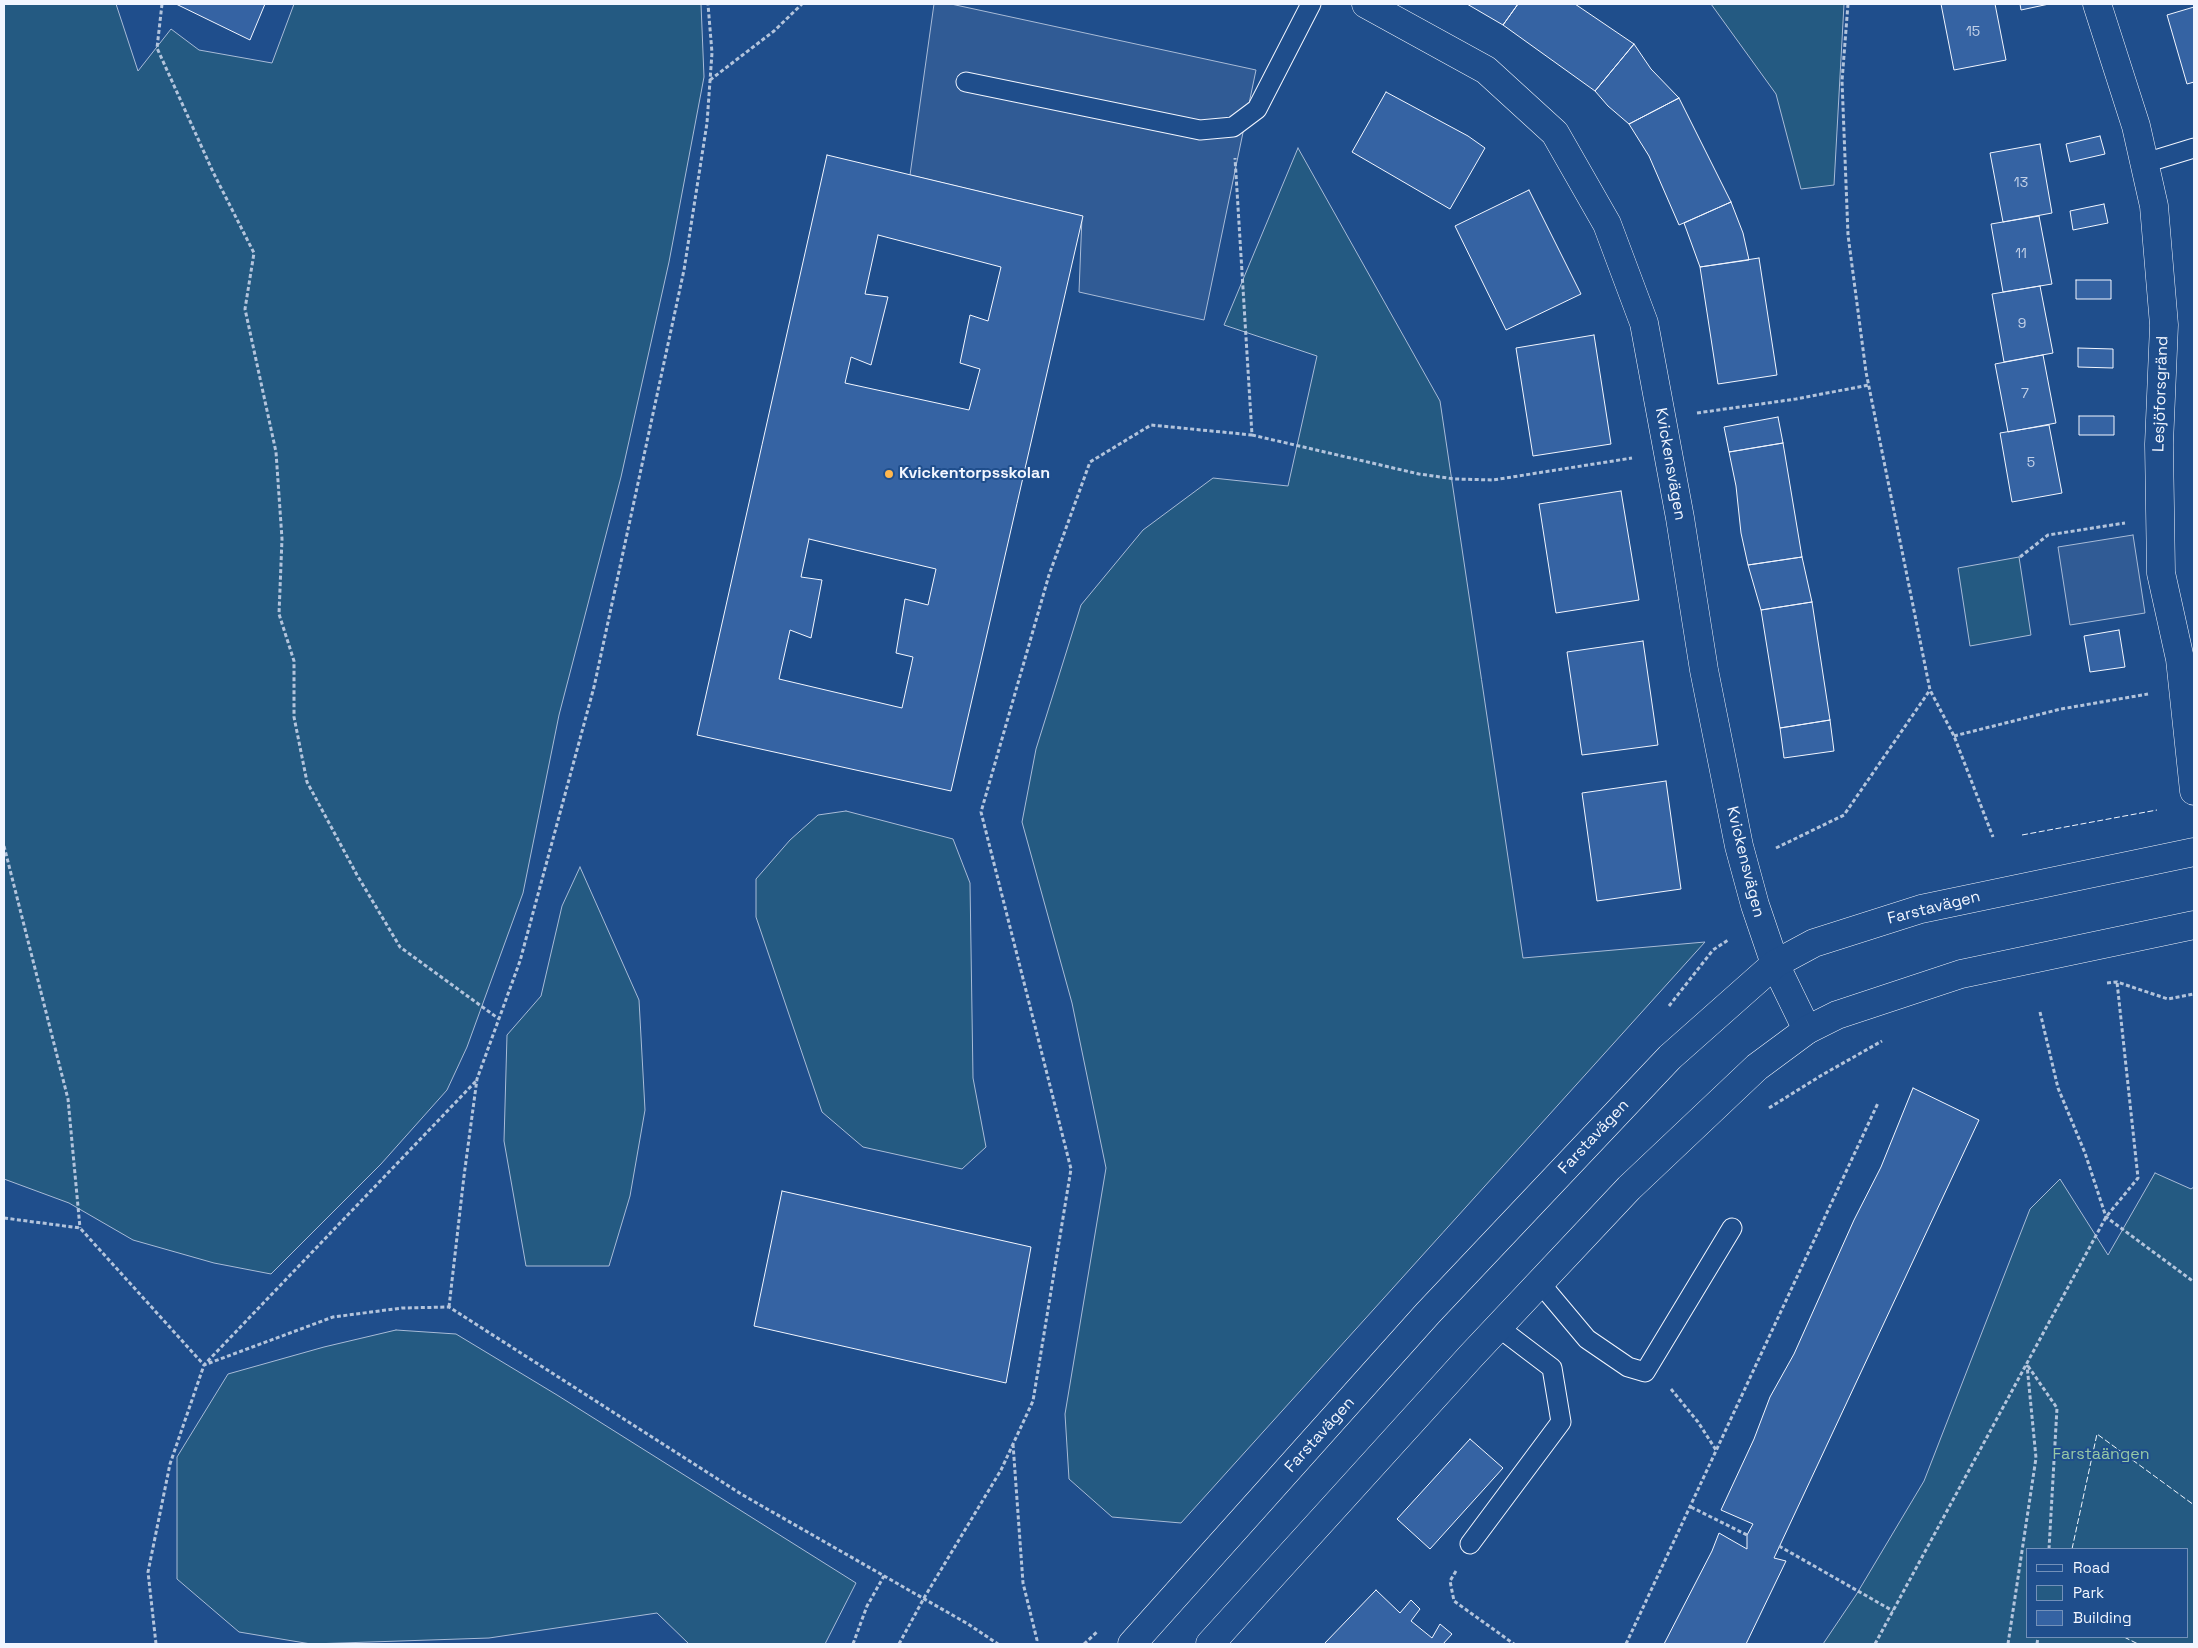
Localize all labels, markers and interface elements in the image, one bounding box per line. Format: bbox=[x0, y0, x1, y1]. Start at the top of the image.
house number: 15 bbox=[1966, 24, 1980, 40]
house number: 13 bbox=[2014, 175, 2028, 191]
house number: 11 bbox=[2015, 246, 2027, 262]
house number: 9 bbox=[2018, 316, 2026, 332]
street label: Lesjöforsgränd bbox=[2149, 336, 2173, 452]
house number: 7 bbox=[2021, 386, 2029, 402]
street label: Kvickensvägen bbox=[1651, 406, 1689, 522]
house number: 5 bbox=[2027, 455, 2035, 471]
place label: Kvickentorpsskolan bbox=[899, 464, 1050, 484]
marker: Kvickentorpsskolan bbox=[883, 468, 895, 480]
street label: Kvickensvägen bbox=[1722, 804, 1768, 920]
street label: Farstavägen bbox=[1886, 887, 1982, 929]
street label: Farstavägen bbox=[1555, 1096, 1633, 1178]
street label: Farstavägen bbox=[1281, 1393, 1359, 1477]
park label: Farstaängen bbox=[2053, 1445, 2149, 1465]
legend bbox=[2026, 1548, 2188, 1638]
text: Road bbox=[2073, 1558, 2110, 1577]
text: Park bbox=[2073, 1583, 2104, 1602]
text: Building bbox=[2073, 1608, 2132, 1627]

